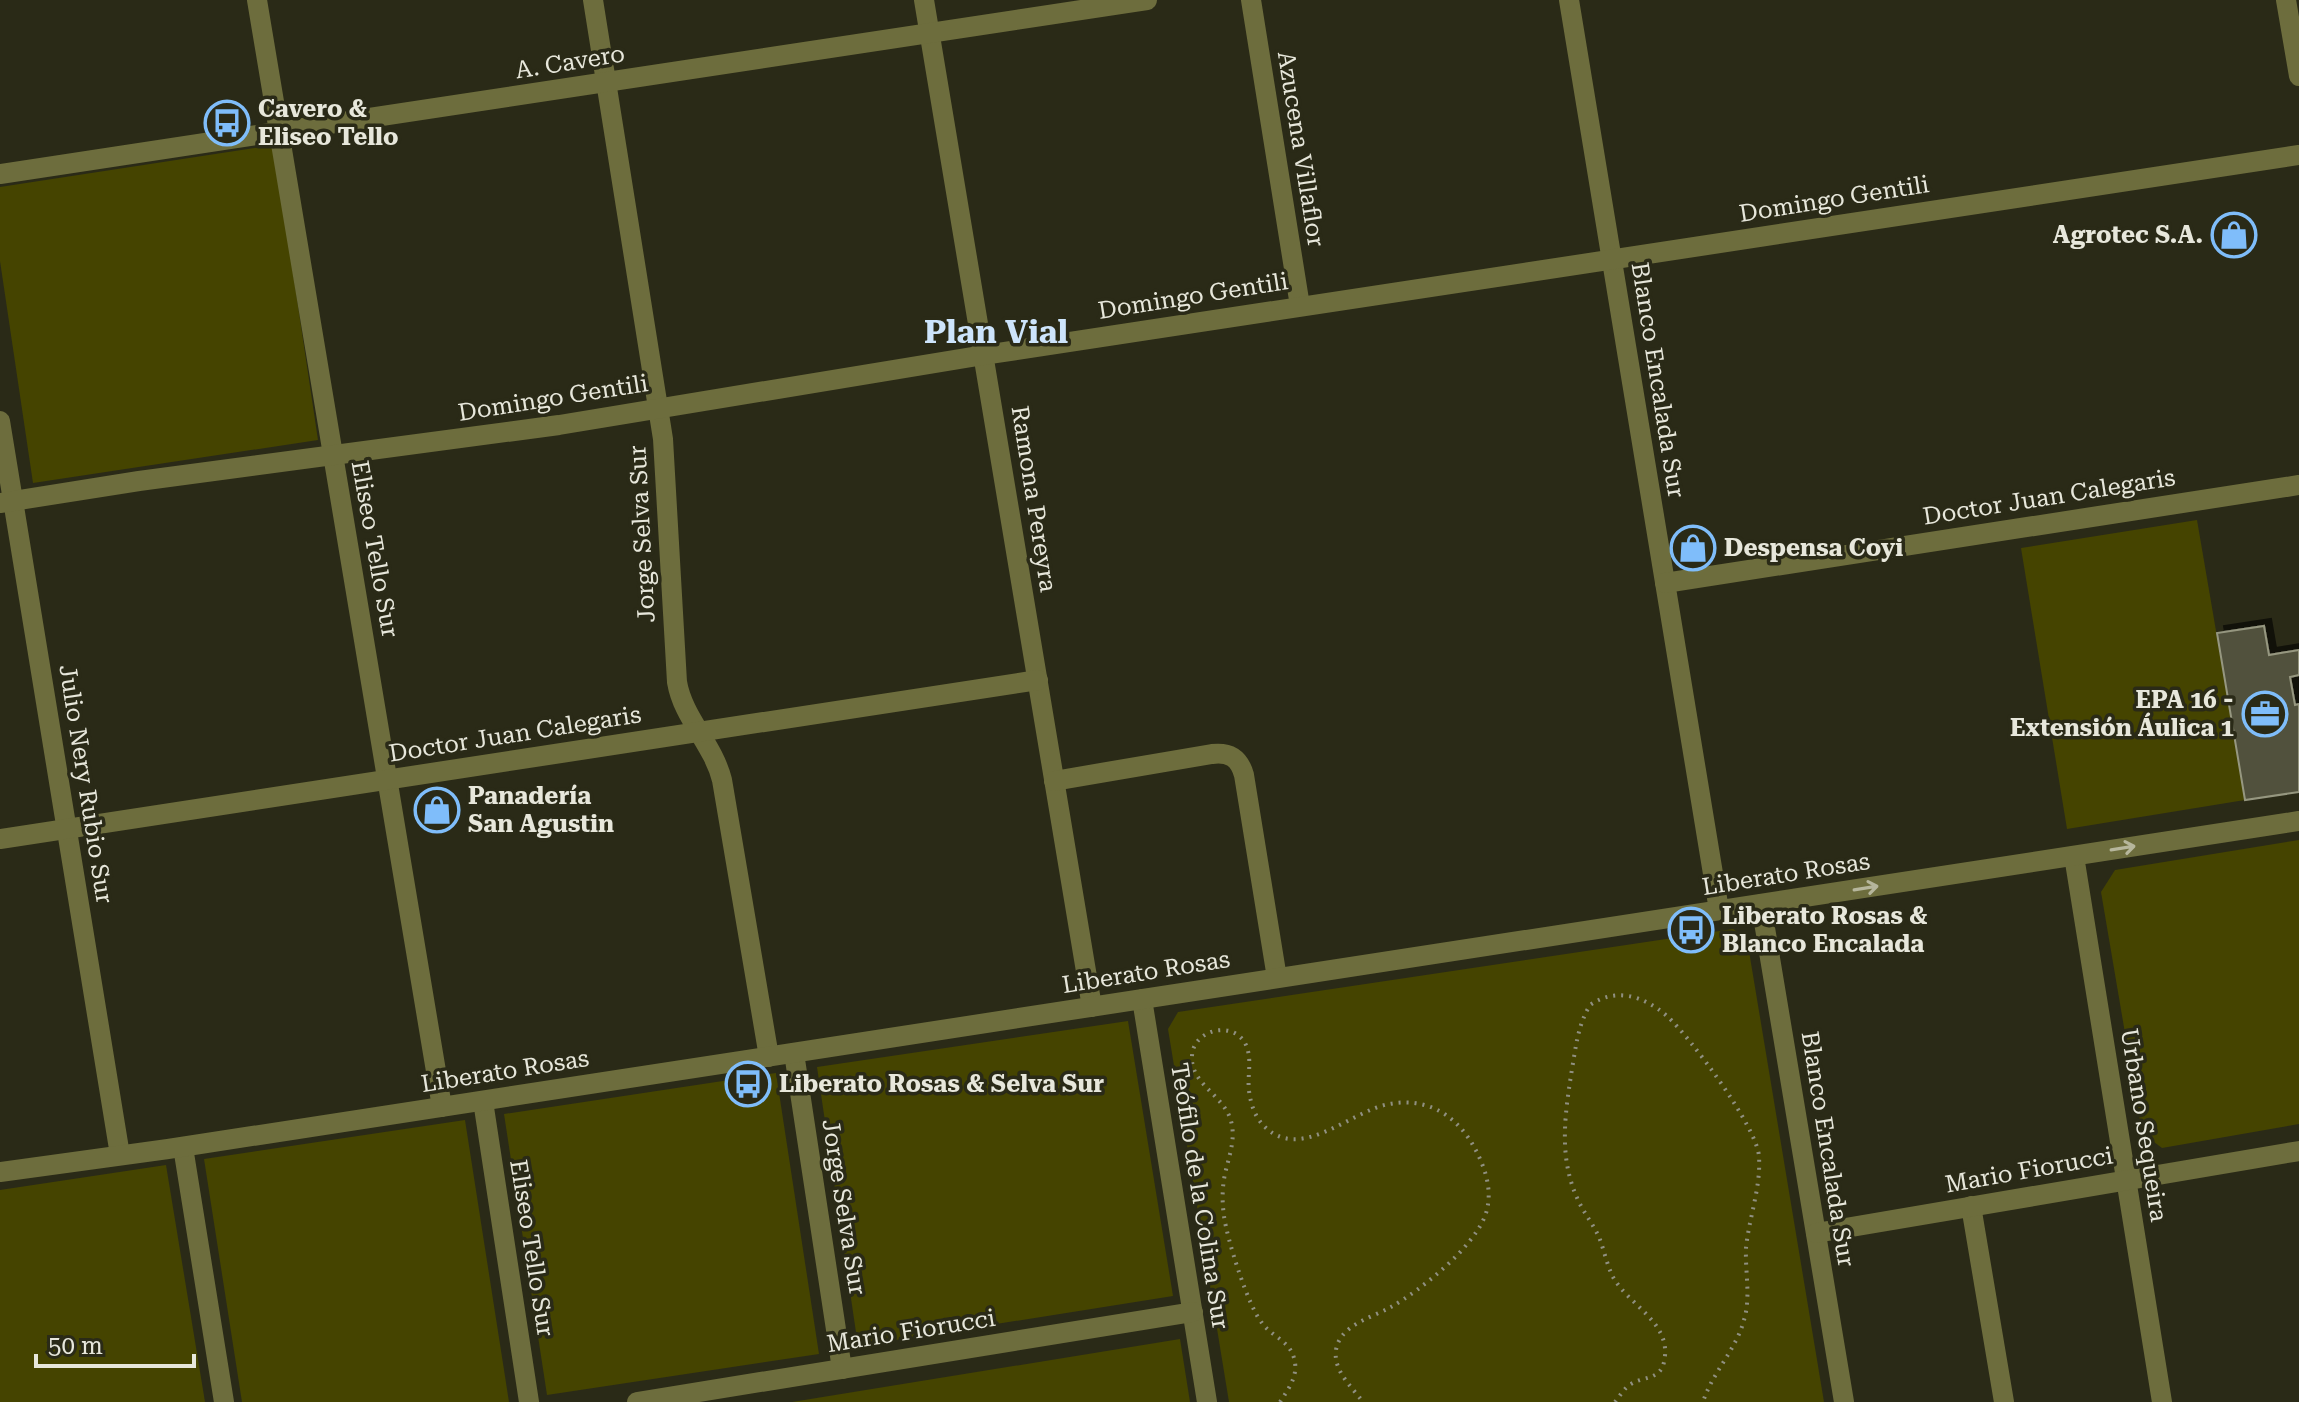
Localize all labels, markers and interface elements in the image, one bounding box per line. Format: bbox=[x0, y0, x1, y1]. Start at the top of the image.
street label: A. Cavero bbox=[513, 40, 627, 84]
street label: Azucena Villaflor bbox=[1272, 49, 1330, 249]
place label: Cavero & Eliseo Tello bbox=[258, 95, 398, 151]
bus stop icon: Cavero & Eliseo Tello bbox=[203, 99, 251, 147]
street label: Domingo Gentili bbox=[1737, 170, 1931, 228]
shop icon: Agrotec S.A. bbox=[2210, 211, 2258, 259]
place label: Agrotec S.A. bbox=[2053, 221, 2203, 249]
street label: Blanco Encalada Sur bbox=[1626, 260, 1690, 500]
street label: Domingo Gentili bbox=[1096, 267, 1290, 325]
district label: Plan Vial bbox=[924, 313, 1069, 351]
street label: Domingo Gentili bbox=[456, 369, 650, 427]
street label: Ramona Pereyra bbox=[1005, 404, 1063, 594]
street label: Jorge Selva Sur bbox=[623, 444, 661, 623]
street label: Eliseo Tello Sur bbox=[346, 459, 404, 640]
street label: Doctor Juan Calegaris bbox=[1921, 463, 2177, 531]
shop icon: Despensa Coyi bbox=[1669, 524, 1717, 572]
place label: Despensa Coyi bbox=[1724, 534, 1903, 562]
street label: Julio Nery Rubio Sur bbox=[53, 662, 119, 906]
place label: EPA 16 - Extensión Áulica 1 bbox=[2010, 686, 2234, 742]
office icon: EPA 16 - Extensión Áulica 1 bbox=[2241, 690, 2289, 738]
street label: Doctor Juan Calegaris bbox=[387, 700, 643, 768]
place label: Panadería San Agustin bbox=[468, 782, 614, 838]
shop icon: Panadería San Agustin bbox=[413, 786, 461, 834]
one-way arrow bbox=[2110, 840, 2135, 855]
street label: Liberato Rosas bbox=[1700, 847, 1872, 901]
one-way arrow bbox=[1853, 880, 1878, 895]
place label: Liberato Rosas & Blanco Encalada bbox=[1722, 902, 1928, 958]
bus stop icon: Liberato Rosas & Blanco Encalada bbox=[1667, 906, 1715, 954]
street label: Liberato Rosas bbox=[1060, 945, 1232, 999]
street label: Urbano Sequeira bbox=[2115, 1026, 2173, 1224]
street label: Blanco Encalada Sur bbox=[1796, 1029, 1860, 1269]
street label: Liberato Rosas bbox=[419, 1044, 591, 1098]
bus stop icon: Liberato Rosas & Selva Sur bbox=[724, 1060, 772, 1108]
street label: Teófilo de la Colina Sur bbox=[1165, 1061, 1235, 1331]
place label: Liberato Rosas & Selva Sur bbox=[779, 1070, 1104, 1098]
street label: Jorge Selva Sur bbox=[816, 1117, 872, 1297]
street label: Mario Fiorucci bbox=[1943, 1141, 2116, 1199]
street label: Eliseo Tello Sur bbox=[504, 1157, 560, 1339]
street label: Mario Fiorucci bbox=[825, 1304, 998, 1358]
scale bar bbox=[36, 1318, 194, 1368]
text: 50 m bbox=[48, 1332, 103, 1360]

